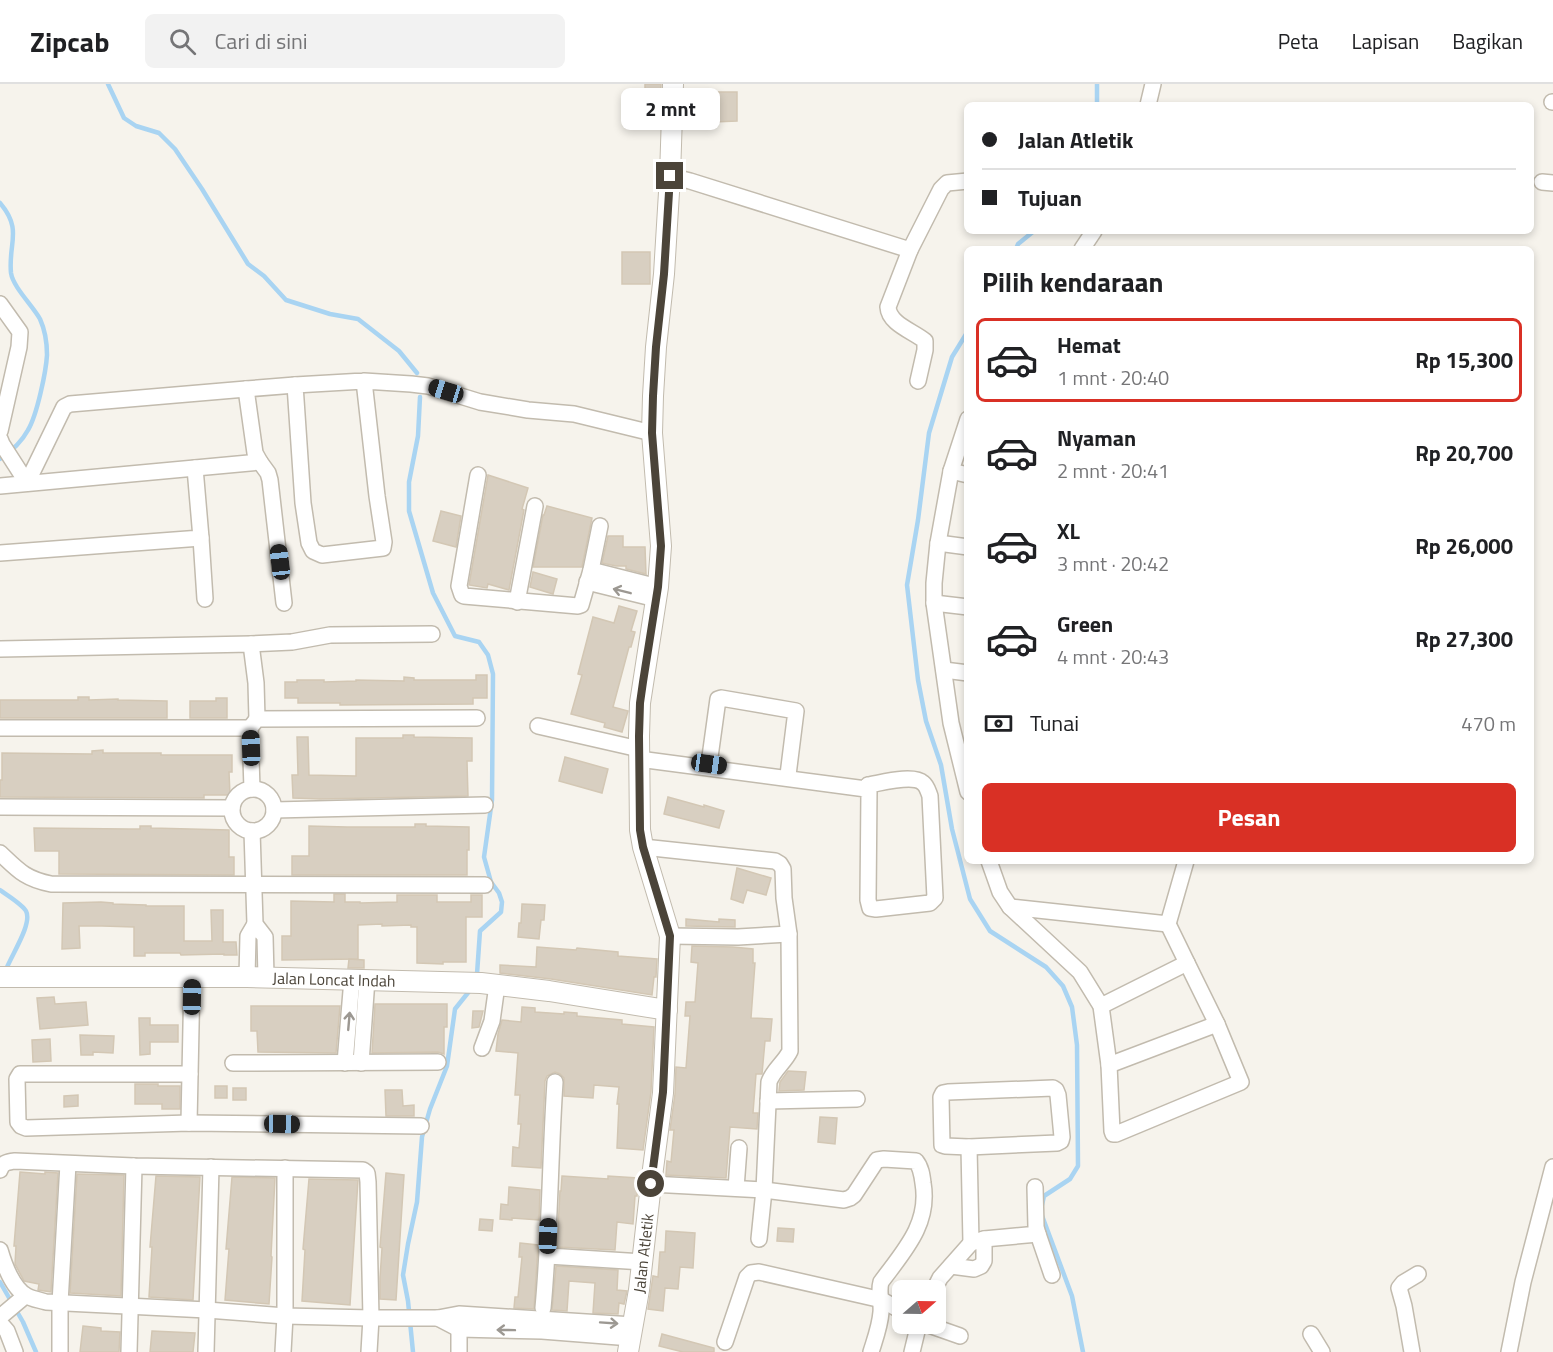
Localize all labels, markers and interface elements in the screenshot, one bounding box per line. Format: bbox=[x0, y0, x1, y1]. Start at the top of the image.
search box bbox=[145, 14, 565, 68]
text: Zipcab bbox=[30, 20, 109, 63]
text: Cari di sini bbox=[214, 24, 308, 58]
icon: search bbox=[166, 25, 199, 58]
text: Peta bbox=[1278, 25, 1319, 57]
text: Lapisan bbox=[1352, 25, 1419, 57]
text: Bagikan bbox=[1452, 25, 1523, 57]
callout: 2 mnt bbox=[620, 89, 720, 131]
text: 2 mnt bbox=[645, 93, 696, 124]
text: Jalan Atletik bbox=[1018, 123, 1133, 157]
route end bbox=[656, 162, 683, 189]
text: Tujuan bbox=[1018, 181, 1082, 215]
text: Pilih kendaraan bbox=[982, 261, 1164, 302]
text: Hemat bbox=[1057, 328, 1121, 362]
icon: car bbox=[985, 333, 1039, 387]
text: Rp 15,300 bbox=[1415, 343, 1513, 377]
text: 1 mnt · 20:40 bbox=[1057, 362, 1169, 393]
car bbox=[426, 377, 466, 405]
text: Nyaman bbox=[1057, 421, 1136, 455]
icon: car bbox=[985, 426, 1039, 480]
text: Rp 20,700 bbox=[1415, 436, 1513, 470]
text: 2 mnt · 20:41 bbox=[1057, 455, 1169, 486]
text: XL bbox=[1057, 514, 1080, 548]
icon: car bbox=[985, 519, 1039, 573]
text: Rp 26,000 bbox=[1415, 529, 1513, 563]
car bbox=[269, 543, 291, 581]
text: 3 mnt · 20:42 bbox=[1057, 548, 1169, 579]
one-way arrow bbox=[613, 584, 632, 596]
text: Green bbox=[1057, 607, 1113, 641]
icon: car bbox=[985, 612, 1039, 666]
text: Rp 27,300 bbox=[1415, 622, 1513, 656]
text: 4 mnt · 20:43 bbox=[1057, 641, 1169, 672]
text: Tunai bbox=[1030, 706, 1079, 740]
icon: cash bbox=[982, 707, 1015, 740]
text: 470 m bbox=[1461, 708, 1516, 739]
car bbox=[241, 730, 261, 766]
car bbox=[690, 753, 728, 775]
button: Pesan bbox=[982, 783, 1516, 852]
street label: Jalan Loncat Indah bbox=[272, 966, 396, 993]
car bbox=[183, 979, 201, 1015]
one-way arrow bbox=[344, 1011, 355, 1031]
car bbox=[264, 1115, 300, 1133]
route start bbox=[637, 1170, 664, 1197]
street label: Jalan Atletik bbox=[627, 1212, 660, 1295]
car bbox=[538, 1218, 558, 1254]
north arrow bbox=[892, 1280, 946, 1334]
map controls bbox=[892, 1280, 946, 1334]
one-way arrow bbox=[599, 1318, 619, 1329]
one-way arrow bbox=[497, 1325, 517, 1336]

